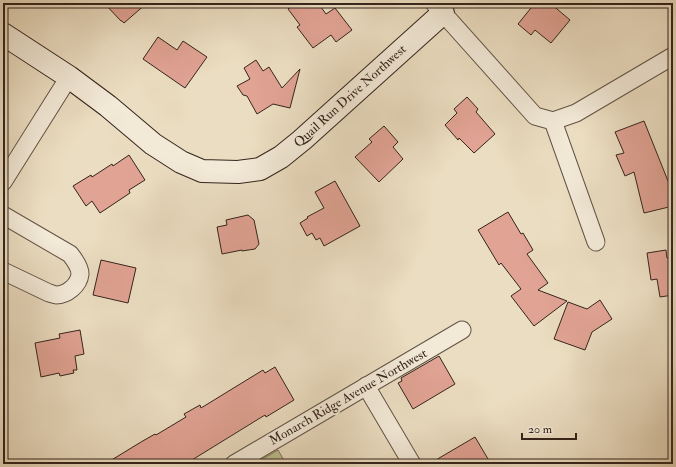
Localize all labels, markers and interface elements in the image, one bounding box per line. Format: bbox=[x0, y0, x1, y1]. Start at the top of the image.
street label: Quail Run Drive Northwest bbox=[290, 41, 410, 151]
street label: Monarch Ridge Avenue Northwest bbox=[266, 345, 430, 449]
scale bar bbox=[522, 415, 576, 441]
text: 20 m bbox=[528, 422, 553, 437]

